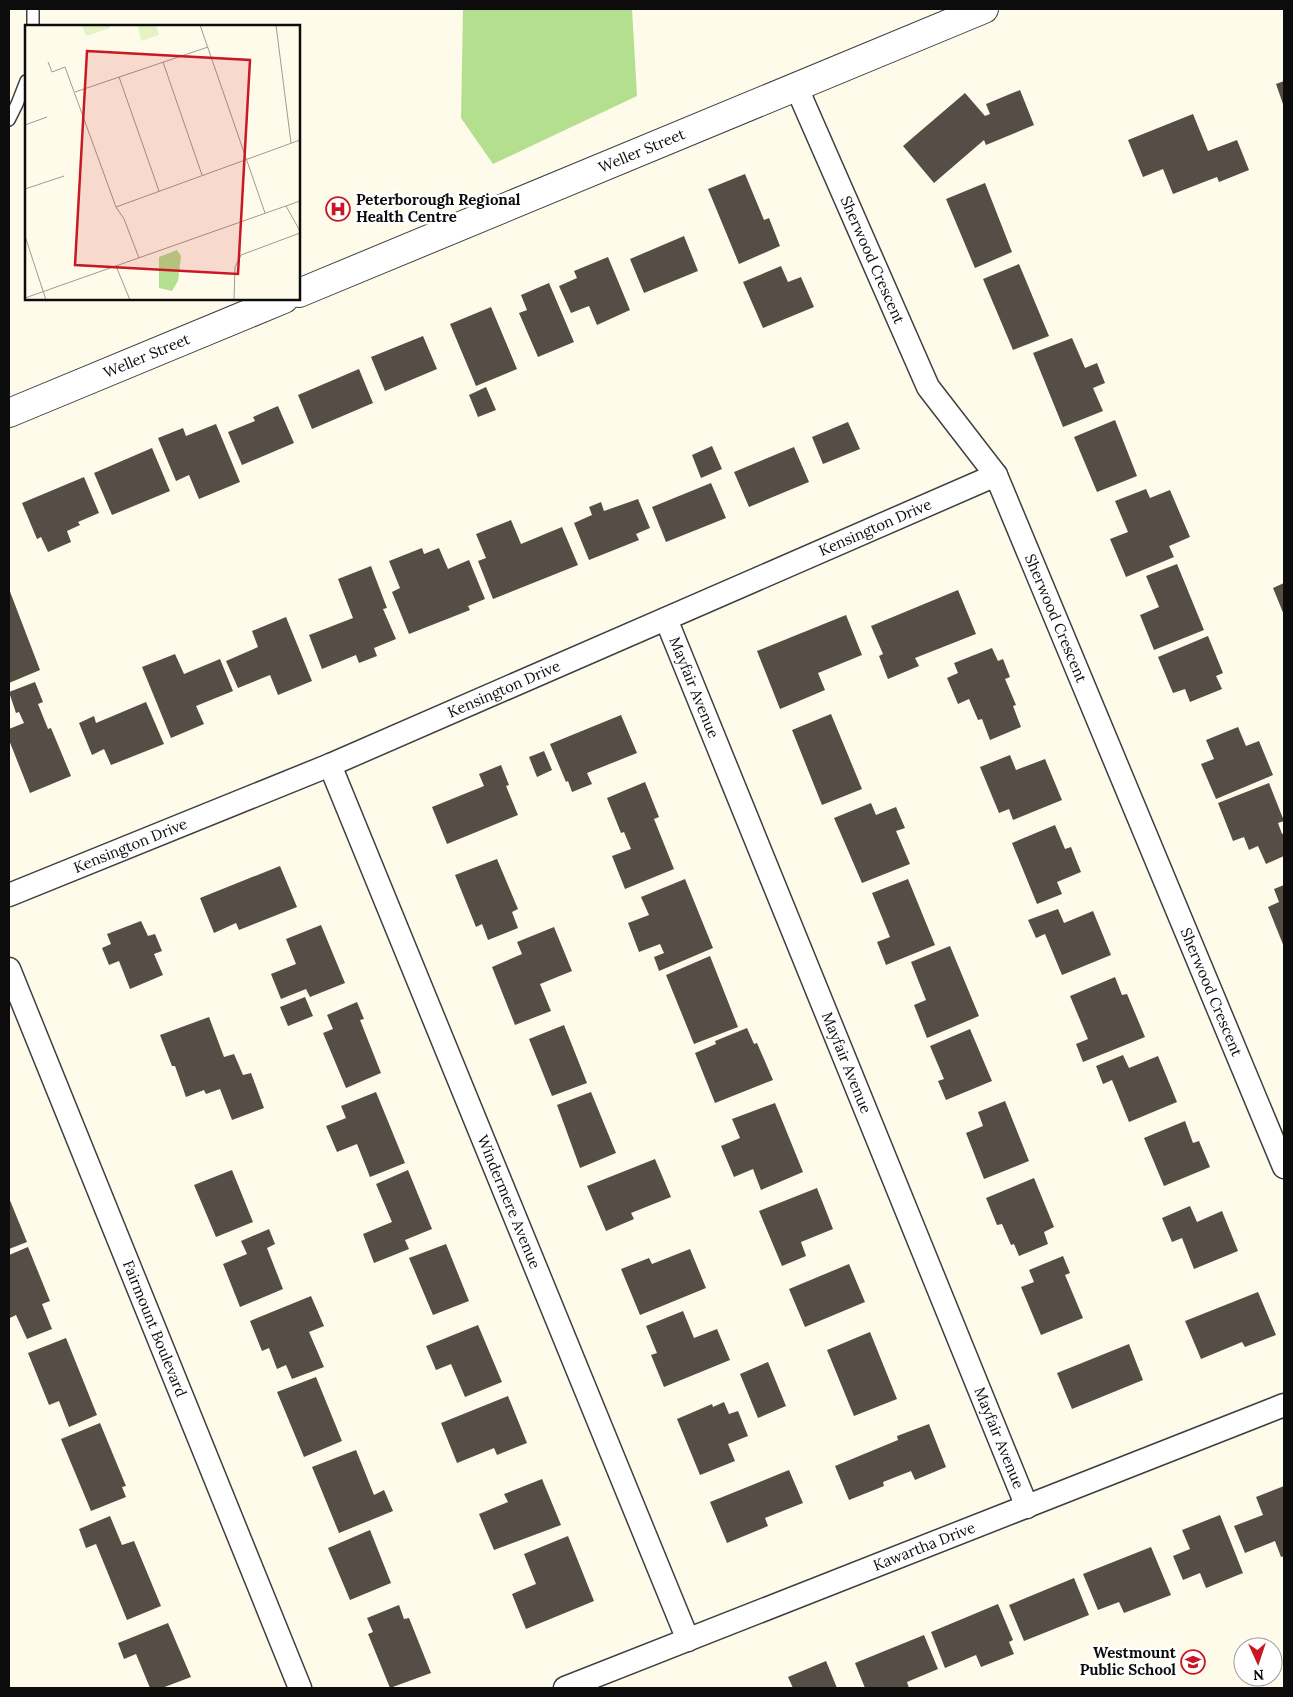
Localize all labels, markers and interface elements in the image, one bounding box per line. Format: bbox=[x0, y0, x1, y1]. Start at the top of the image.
inset map bbox=[25, 25, 300, 300]
street label: Weller Street bbox=[595, 124, 688, 177]
place label: Peterborough Regional Health Centre bbox=[356, 190, 521, 226]
street label: Sherwood Crescent bbox=[836, 193, 909, 327]
hospital icon: Peterborough Regional Health Centre bbox=[325, 196, 351, 222]
street label: Weller Street bbox=[100, 329, 193, 382]
street label: Kensington Drive bbox=[816, 494, 934, 560]
street label: Sherwood Crescent bbox=[1021, 551, 1091, 685]
street label: Mayfair Avenue bbox=[665, 634, 723, 741]
street label: Kensington Drive bbox=[444, 656, 563, 722]
street label: Kensington Drive bbox=[71, 814, 190, 877]
street label: Sherwood Crescent bbox=[1177, 925, 1247, 1059]
street label: Mayfair Avenue bbox=[818, 1009, 876, 1116]
street label: Windermere Avenue bbox=[473, 1132, 545, 1271]
street label: Fairmount Boulevard bbox=[119, 1257, 191, 1400]
street label: Mayfair Avenue bbox=[970, 1384, 1028, 1491]
street label: Kawartha Drive bbox=[870, 1518, 978, 1575]
north arrow bbox=[1233, 1637, 1283, 1687]
place label: Westmount Public School bbox=[1080, 1643, 1177, 1679]
school or university icon: Westmount Public School bbox=[1180, 1649, 1206, 1675]
text: N bbox=[1253, 1666, 1265, 1684]

